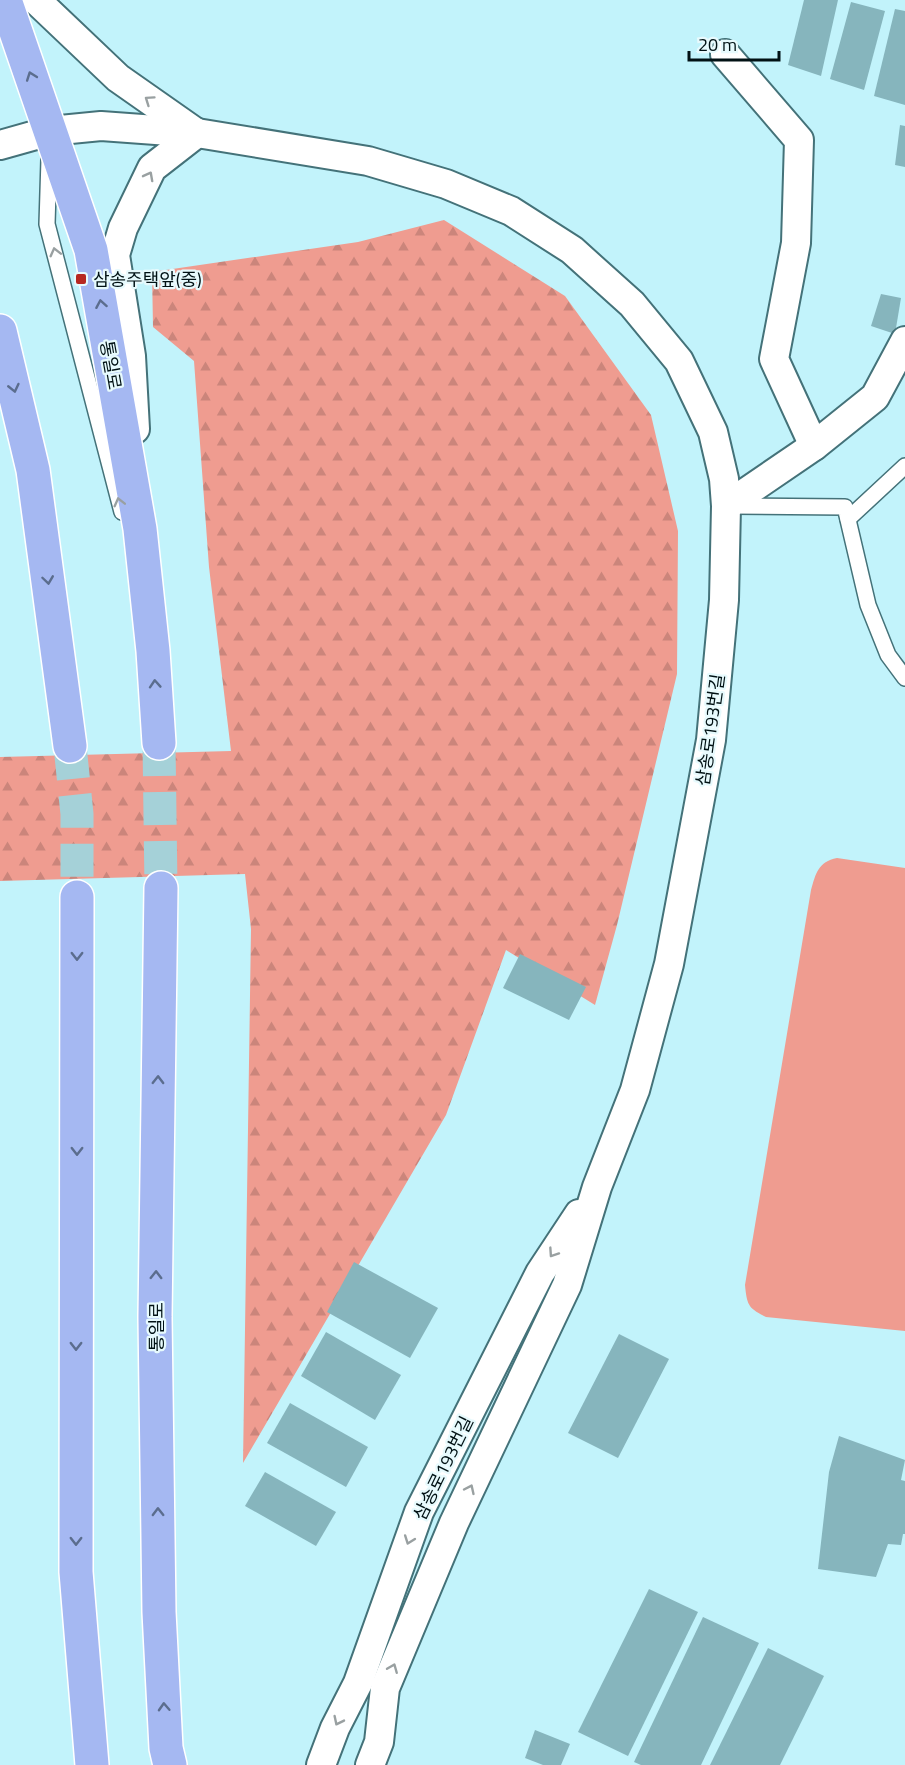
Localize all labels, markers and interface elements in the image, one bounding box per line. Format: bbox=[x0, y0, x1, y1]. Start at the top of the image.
scale bar bbox=[689, 24, 779, 62]
text: 20 m bbox=[698, 31, 737, 58]
one-way arrow bbox=[25, 71, 38, 82]
one-way arrow bbox=[144, 96, 155, 107]
one-way arrow bbox=[142, 172, 153, 182]
one-way arrow bbox=[49, 247, 62, 257]
place label: 삼송주택앞(중) bbox=[93, 266, 202, 293]
marker: 삼송주택앞(중) bbox=[74, 272, 88, 286]
one-way arrow bbox=[95, 300, 108, 310]
street label: 통일로 bbox=[93, 338, 129, 392]
one-way arrow bbox=[6, 383, 19, 393]
one-way arrow bbox=[114, 497, 127, 507]
one-way arrow bbox=[41, 575, 53, 584]
street label: 삼송로193번길 bbox=[689, 672, 731, 788]
one-way arrow bbox=[149, 680, 162, 689]
one-way arrow bbox=[71, 951, 83, 960]
one-way arrow bbox=[152, 1076, 165, 1085]
one-way arrow bbox=[70, 1146, 83, 1155]
one-way arrow bbox=[549, 1247, 560, 1258]
one-way arrow bbox=[149, 1271, 162, 1280]
street label: 통일로 bbox=[143, 1302, 170, 1352]
one-way arrow bbox=[70, 1341, 82, 1350]
street label: 삼송로193번길 bbox=[406, 1411, 480, 1525]
one-way arrow bbox=[462, 1484, 474, 1495]
one-way arrow bbox=[152, 1507, 164, 1516]
one-way arrow bbox=[404, 1534, 417, 1545]
one-way arrow bbox=[70, 1536, 82, 1545]
one-way arrow bbox=[386, 1663, 398, 1674]
one-way arrow bbox=[158, 1702, 171, 1711]
one-way arrow bbox=[334, 1715, 345, 1726]

